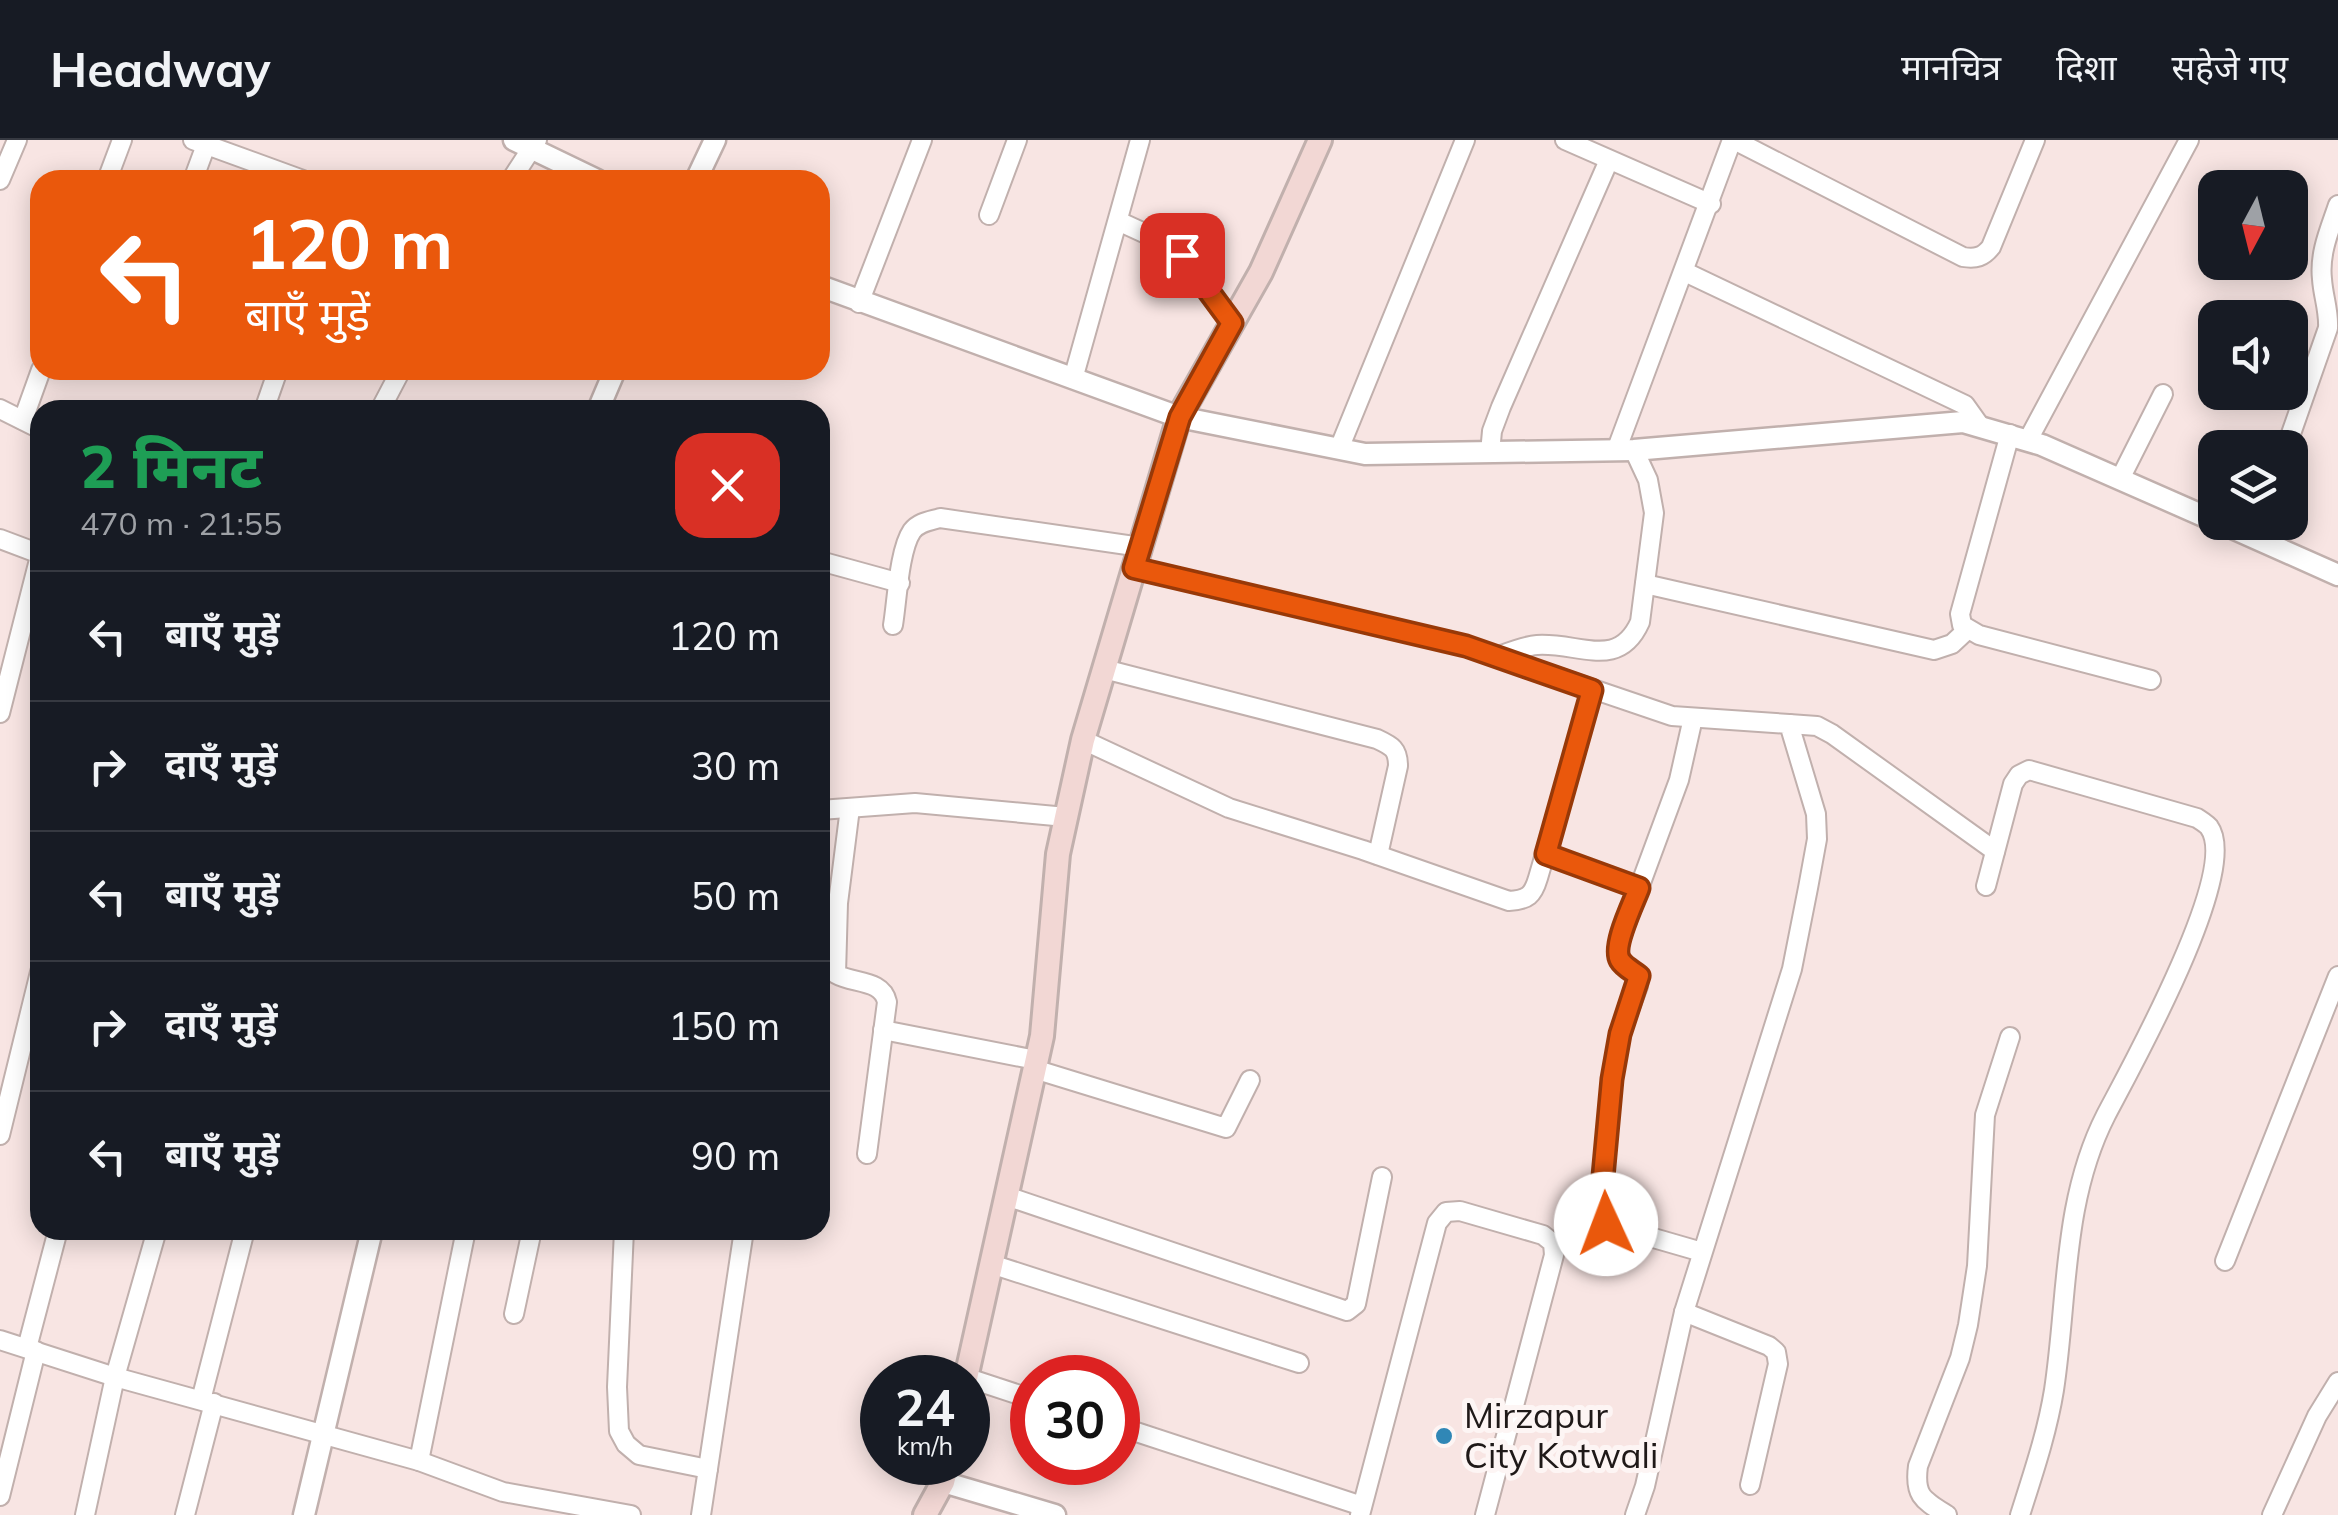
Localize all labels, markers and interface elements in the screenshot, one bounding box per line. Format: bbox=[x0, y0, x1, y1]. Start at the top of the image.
text: Headway bbox=[50, 39, 270, 99]
text: मानचित्र bbox=[1901, 45, 2001, 89]
text: दिशा bbox=[2056, 45, 2117, 89]
text: सहेजे गए bbox=[2172, 45, 2288, 89]
north arrow bbox=[2198, 170, 2308, 280]
map controls bbox=[2198, 170, 2308, 540]
text: 120 m bbox=[245, 199, 453, 287]
icon: left bbox=[80, 210, 210, 340]
pin bbox=[1140, 213, 1225, 298]
icon: arrive bbox=[1155, 228, 1210, 283]
text: बाएँ मुड़ें bbox=[245, 286, 370, 342]
button: sound bbox=[2198, 300, 2308, 410]
text: 2 मिनट bbox=[80, 428, 262, 503]
button: layers bbox=[2198, 430, 2308, 540]
button: close bbox=[675, 433, 780, 538]
text: 470 m · 21:55 bbox=[80, 503, 282, 543]
icon: left bbox=[80, 609, 135, 664]
text: बाएँ मुड़ें bbox=[165, 609, 280, 657]
text: 120 m bbox=[668, 612, 780, 660]
icon: right bbox=[80, 739, 135, 794]
text: दाएँ मुड़ें bbox=[165, 739, 277, 787]
text: 30 m bbox=[691, 742, 780, 790]
icon: left bbox=[80, 869, 135, 924]
text: बाएँ मुड़ें bbox=[165, 869, 280, 917]
text: 50 m bbox=[691, 872, 780, 920]
icon: right bbox=[80, 999, 135, 1054]
text: दाएँ मुड़ें bbox=[165, 999, 277, 1047]
text: 150 m bbox=[668, 1002, 780, 1050]
icon: left bbox=[80, 1129, 135, 1184]
text: बाएँ मुड़ें bbox=[165, 1129, 280, 1177]
text: 90 m bbox=[691, 1132, 780, 1180]
position arrow bbox=[1554, 1172, 1658, 1276]
speed limit sign: 30 bbox=[1010, 1355, 1140, 1485]
text: 24 bbox=[895, 1376, 955, 1439]
place label: Mirzapur City Kotwali bbox=[1464, 1393, 1658, 1477]
marker: Mirzapur City Kotwali bbox=[1433, 1425, 1455, 1447]
text: km/h bbox=[897, 1430, 953, 1461]

